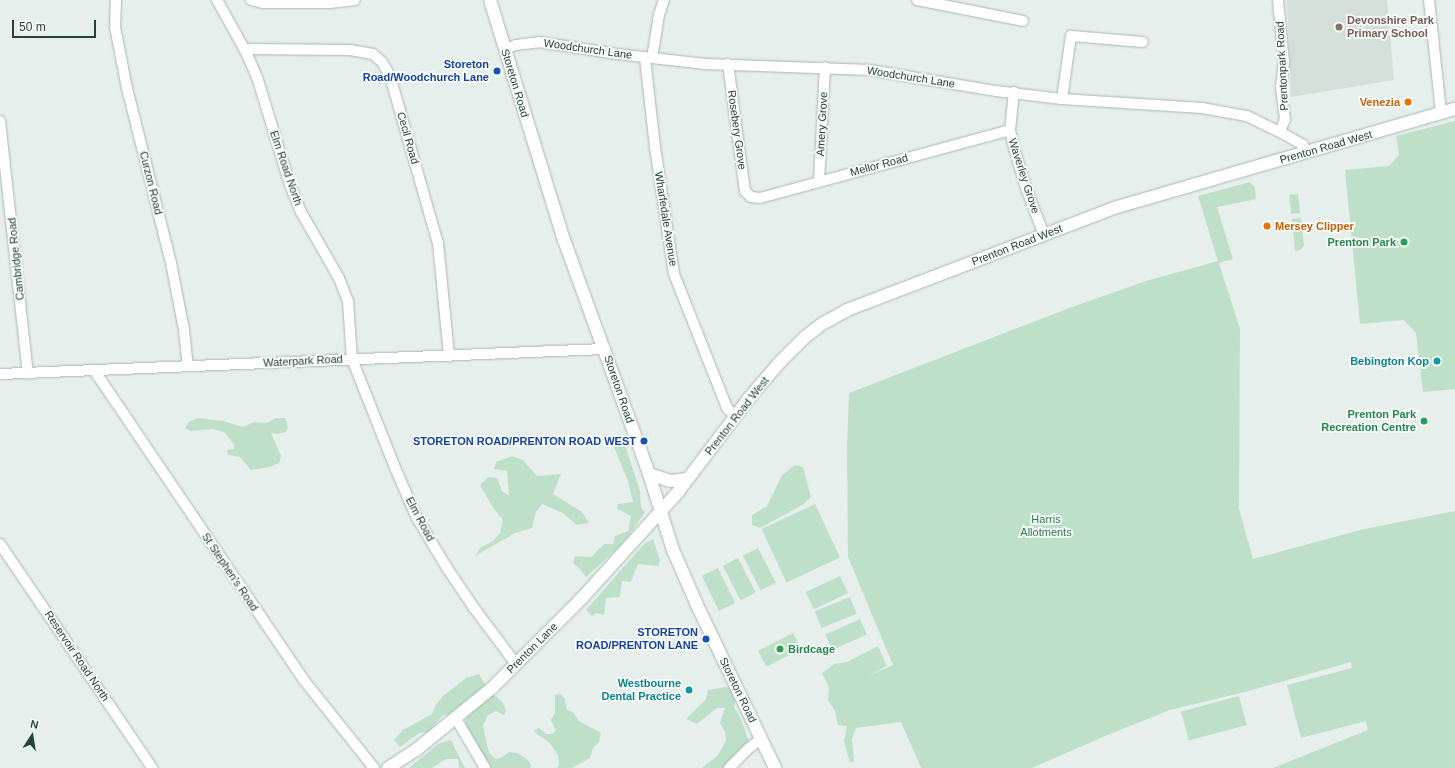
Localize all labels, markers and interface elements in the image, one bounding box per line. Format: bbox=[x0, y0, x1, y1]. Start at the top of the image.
scale bar bbox=[14, 12, 98, 38]
place label: Devonshire Park Primary School bbox=[1347, 14, 1434, 40]
text: 50 m bbox=[19, 20, 46, 34]
street label: Prentonpark Road bbox=[1273, 21, 1291, 111]
marker: Devonshire Park Primary School bbox=[1334, 22, 1344, 32]
street label: Woodchurch Lane bbox=[543, 36, 633, 62]
street label: Storeton Road bbox=[498, 47, 532, 119]
place label: Storeton Road/Woodchurch Lane bbox=[363, 58, 489, 84]
street label: Woodchurch Lane bbox=[866, 64, 956, 90]
marker: Storeton Road/Woodchurch Lane bbox=[492, 66, 502, 76]
street label: Rosebery Grove bbox=[725, 89, 749, 171]
street label: Amery Grove bbox=[814, 91, 830, 157]
place label: Venezia bbox=[1360, 95, 1400, 109]
marker: Venezia bbox=[1403, 97, 1413, 107]
street label: Cecil Road bbox=[394, 110, 422, 166]
street label: Prenton Road West bbox=[1278, 127, 1374, 167]
street label: Elm Road North bbox=[267, 129, 305, 207]
street label: Waverley Grove bbox=[1006, 137, 1042, 215]
street label: Curzon Road bbox=[137, 150, 165, 216]
street label: Mellor Road bbox=[849, 151, 909, 179]
street label: Wharfedale Avenue bbox=[652, 170, 680, 268]
street label: Cambridge Road bbox=[5, 217, 27, 301]
place label: Mersey Clipper bbox=[1275, 219, 1354, 233]
marker: Mersey Clipper bbox=[1262, 221, 1272, 231]
street label: Prenton Road West bbox=[970, 222, 1064, 268]
place label: Prenton Park bbox=[1328, 235, 1396, 249]
marker: Prenton Park bbox=[1399, 237, 1409, 247]
street label: Waterpark Road bbox=[263, 352, 343, 370]
street label: Storeton Road bbox=[601, 353, 637, 425]
place label: Bebington Kop bbox=[1350, 354, 1429, 368]
marker: Bebington Kop bbox=[1432, 356, 1442, 366]
street label: Prenton Road West bbox=[702, 374, 772, 458]
place label: Prenton Park Recreation Centre bbox=[1321, 408, 1416, 434]
marker: Prenton Park Recreation Centre bbox=[1419, 416, 1429, 426]
place label: STORETON ROAD/PRENTON ROAD WEST bbox=[413, 434, 636, 448]
marker: STORETON ROAD/PRENTON ROAD WEST bbox=[639, 436, 649, 446]
street label: Elm Road bbox=[403, 495, 437, 543]
park label: Harris Allotments bbox=[1020, 513, 1072, 539]
street label: St Stephen's Road bbox=[199, 530, 261, 614]
street label: Reservoir Road North bbox=[42, 608, 112, 704]
street label: Prenton Lane bbox=[504, 620, 560, 676]
place label: STORETON ROAD/PRENTON LANE bbox=[576, 626, 698, 652]
marker: STORETON ROAD/PRENTON LANE bbox=[701, 634, 711, 644]
place label: Birdcage bbox=[788, 642, 835, 656]
marker: Birdcage bbox=[775, 644, 785, 654]
street label: Storeton Road bbox=[717, 655, 759, 725]
place label: Westbourne Dental Practice bbox=[602, 677, 681, 703]
marker: Westbourne Dental Practice bbox=[684, 685, 694, 695]
north arrow bbox=[12, 716, 52, 756]
text: N bbox=[29, 718, 40, 731]

